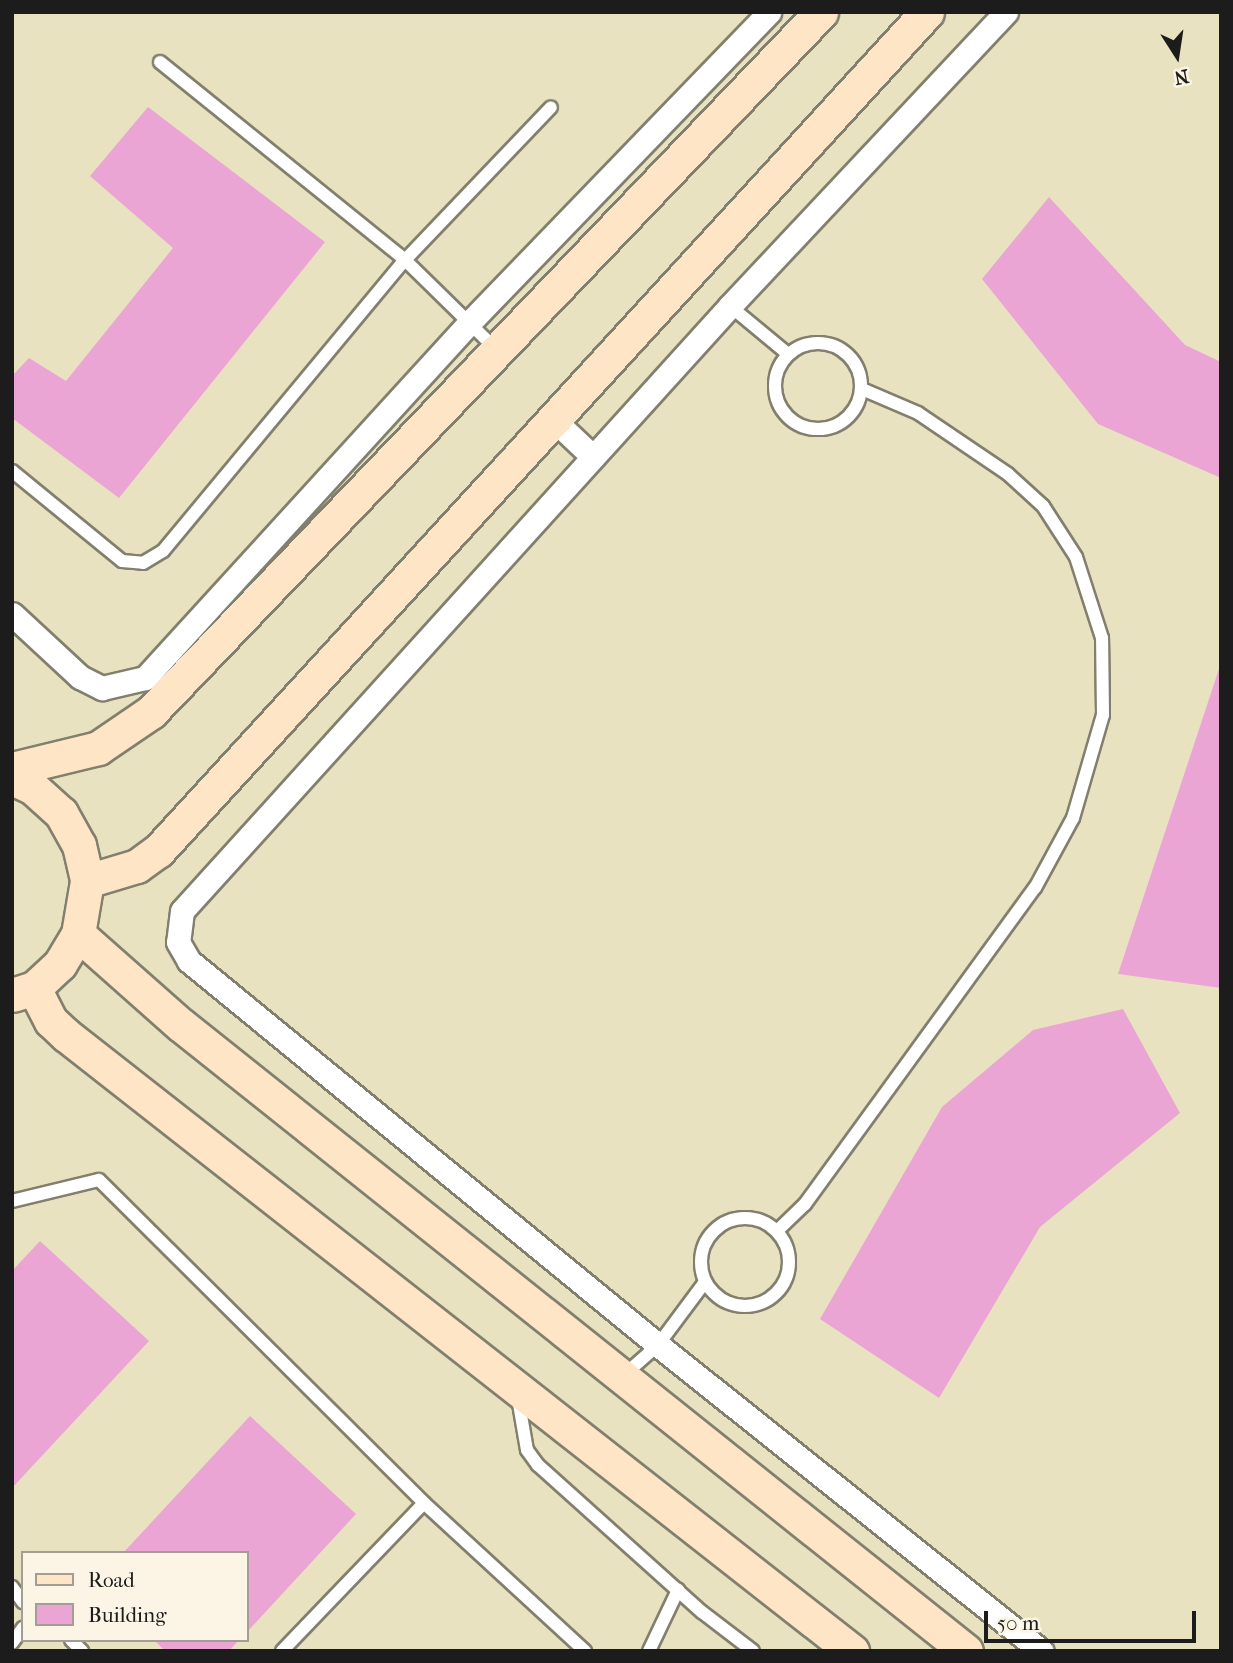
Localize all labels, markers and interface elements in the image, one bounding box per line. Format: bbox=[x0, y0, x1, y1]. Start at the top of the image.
north arrow bbox=[1142, 21, 1212, 91]
text: N bbox=[1172, 64, 1191, 89]
legend bbox=[21, 1551, 248, 1642]
text: Road bbox=[88, 1568, 135, 1592]
scale bar bbox=[988, 1596, 1200, 1640]
text: Building bbox=[88, 1603, 166, 1627]
text: 50 m bbox=[997, 1611, 1040, 1635]

